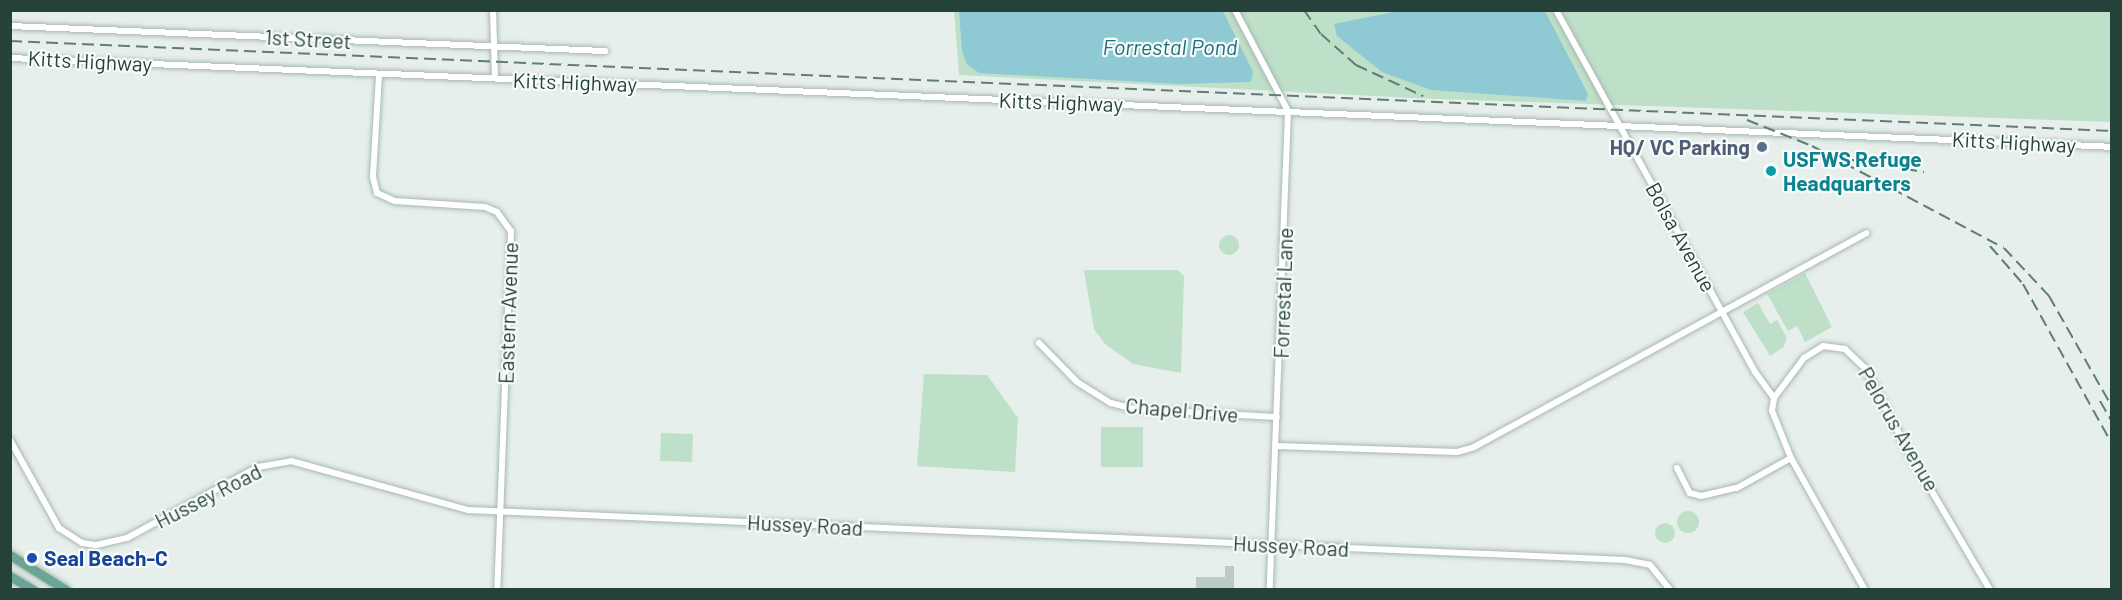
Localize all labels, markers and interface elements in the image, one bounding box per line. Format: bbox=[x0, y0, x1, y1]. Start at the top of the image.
street label: 1st Street bbox=[264, 24, 352, 54]
water label: Forrestal Pond bbox=[1102, 34, 1238, 60]
street label: Kitts Highway bbox=[27, 45, 153, 77]
street label: Kitts Highway bbox=[512, 67, 638, 97]
street label: Kitts Highway bbox=[998, 87, 1124, 117]
street label: Kitts Highway bbox=[1951, 126, 2077, 158]
place label: HQ/ VC Parking bbox=[1610, 134, 1750, 160]
marker: HQ/ VC Parking bbox=[1755, 140, 1769, 154]
place label: USFWS Refuge Headquarters bbox=[1783, 146, 1922, 196]
marker: USFWS Refuge Headquarters bbox=[1764, 164, 1778, 178]
street label: Bolsa Avenue bbox=[1641, 178, 1721, 296]
street label: Forrestal Lane bbox=[1268, 227, 1298, 359]
street label: Eastern Avenue bbox=[493, 242, 523, 384]
street label: Pelorus Avenue bbox=[1853, 362, 1945, 496]
street label: Chapel Drive bbox=[1124, 393, 1240, 427]
street label: Hussey Road bbox=[151, 458, 265, 534]
street label: Hussey Road bbox=[746, 509, 864, 541]
street label: Hussey Road bbox=[1232, 530, 1350, 562]
place label: Seal Beach-C bbox=[44, 545, 168, 571]
marker: Seal Beach-C bbox=[25, 551, 39, 565]

